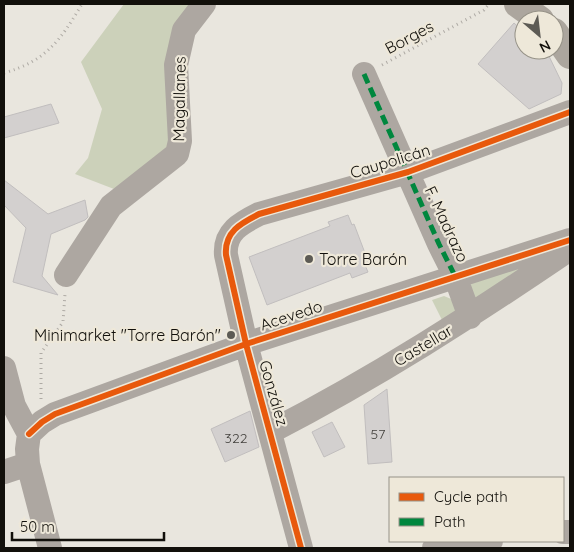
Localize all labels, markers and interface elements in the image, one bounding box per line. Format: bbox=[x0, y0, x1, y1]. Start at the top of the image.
north arrow bbox=[514, 10, 564, 60]
street label: Borges bbox=[381, 16, 437, 58]
text: N bbox=[536, 36, 554, 57]
street label: Magallanes bbox=[168, 56, 190, 142]
street label: Caupolicán bbox=[347, 139, 433, 183]
street label: F. Madrazo bbox=[421, 183, 473, 265]
place label: Torre Barón bbox=[319, 249, 407, 269]
marker: Torre Barón bbox=[303, 253, 315, 265]
street label: Acevedo bbox=[257, 296, 325, 334]
street label: Castellar bbox=[390, 320, 456, 370]
place label: Minimarket "Torre Barón" bbox=[34, 325, 221, 345]
marker: Minimarket "Torre Barón" bbox=[225, 329, 237, 341]
street label: González bbox=[255, 358, 293, 428]
house number: 57 bbox=[371, 425, 385, 443]
house number: 322 bbox=[225, 429, 248, 447]
legend bbox=[389, 477, 564, 542]
text: Cycle path bbox=[434, 487, 508, 506]
scale bar bbox=[12, 510, 165, 542]
text: Path bbox=[434, 512, 466, 531]
text: 50 m bbox=[20, 517, 55, 536]

